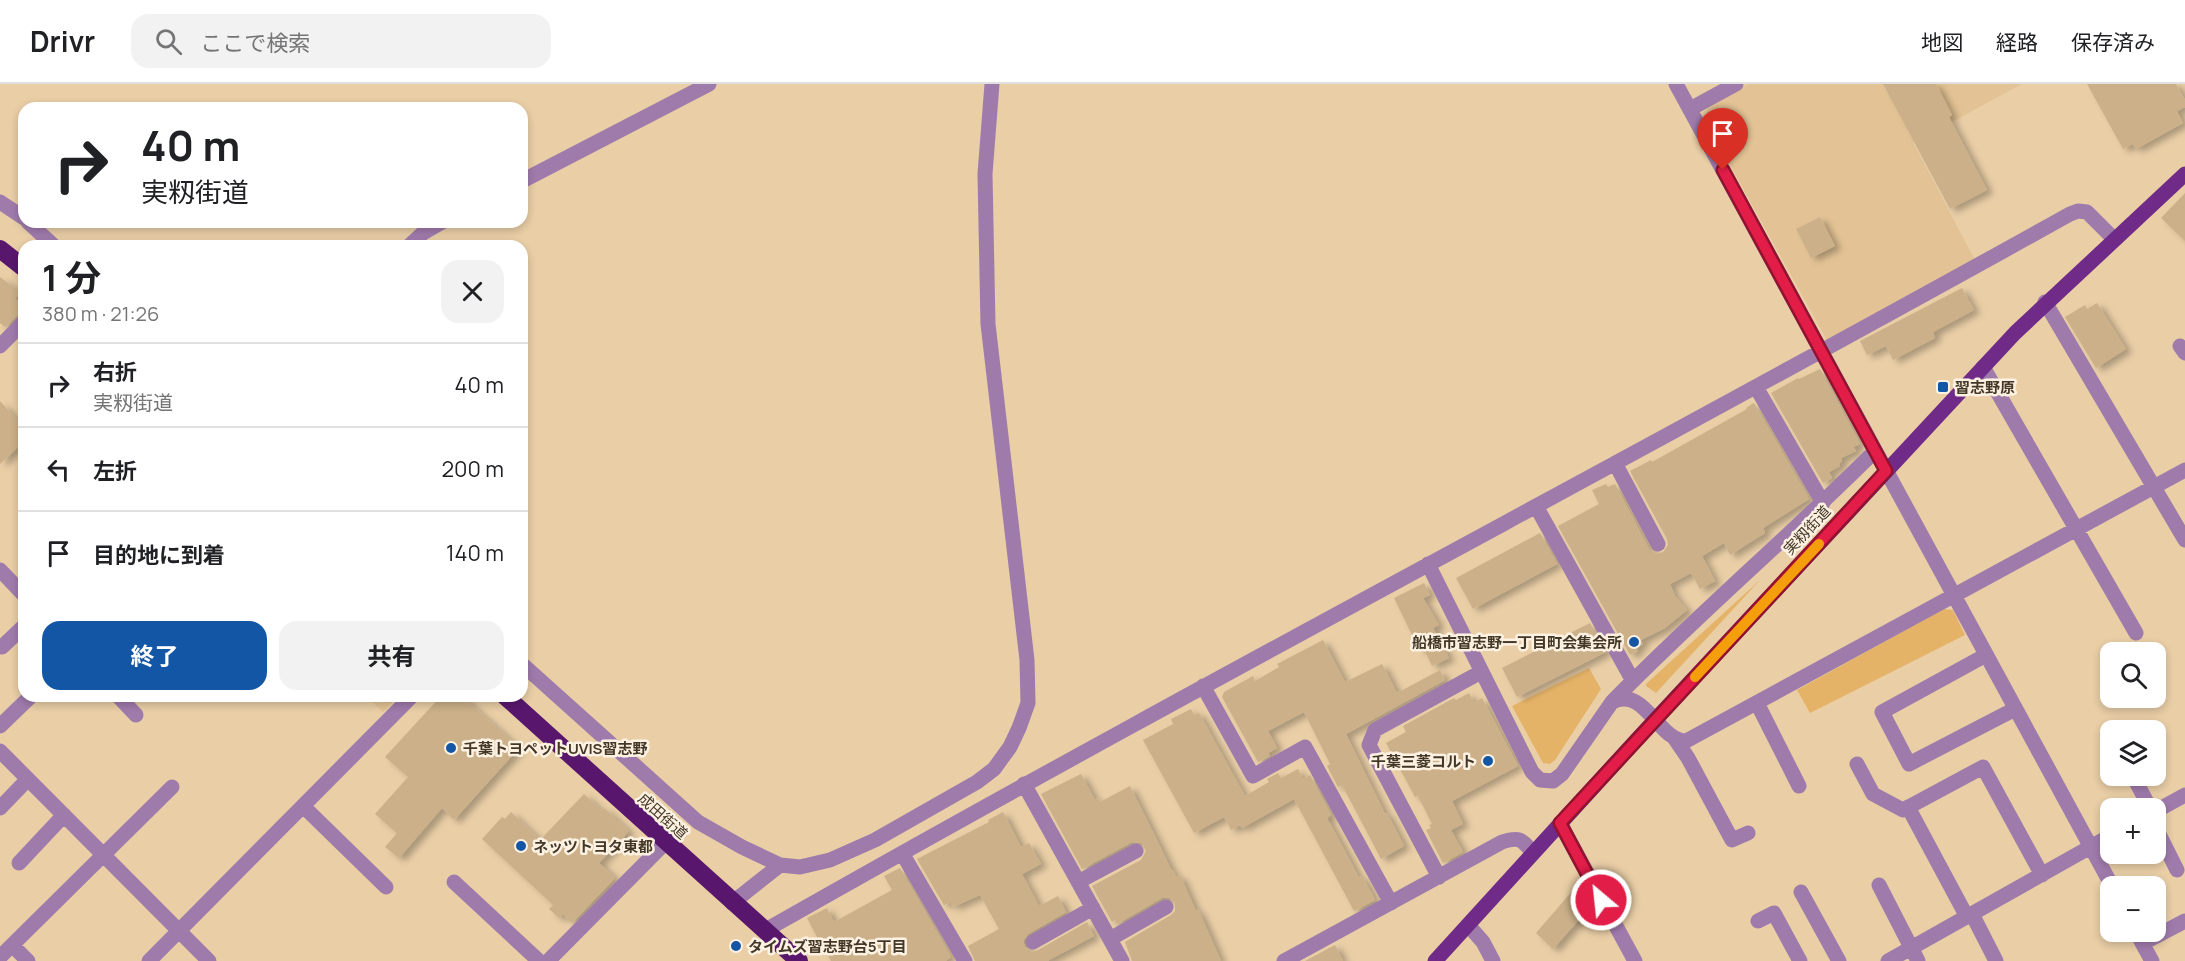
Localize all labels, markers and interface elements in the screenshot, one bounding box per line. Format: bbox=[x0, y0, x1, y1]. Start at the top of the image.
search box bbox=[131, 14, 551, 68]
text: Drivr bbox=[30, 22, 95, 60]
icon: search bbox=[152, 25, 185, 58]
text: ここで検索 bbox=[200, 28, 310, 58]
text: 地図 bbox=[1921, 28, 1963, 56]
text: 経路 bbox=[1996, 28, 2038, 56]
text: 保存済み bbox=[2071, 28, 2155, 56]
pin bbox=[1697, 108, 1748, 170]
text: 40 m bbox=[141, 116, 240, 174]
icon: arrive bbox=[1706, 117, 1739, 150]
icon: right bbox=[42, 126, 120, 204]
text: 実籾街道 bbox=[141, 173, 249, 210]
text: 1 分 bbox=[42, 253, 101, 302]
button: close bbox=[441, 260, 504, 323]
text: 380 m · 21:26 bbox=[42, 300, 159, 327]
text: 右折 bbox=[93, 357, 137, 387]
icon: right bbox=[42, 369, 75, 402]
text: 40 m bbox=[455, 370, 504, 400]
place label: 習志野原 bbox=[1955, 377, 2015, 398]
marker: 習志野原 bbox=[1936, 380, 1950, 394]
text: 実籾街道 bbox=[93, 389, 173, 416]
icon: left bbox=[42, 453, 75, 486]
text: 200 m bbox=[442, 454, 504, 484]
text: 左折 bbox=[93, 456, 137, 486]
street label: 実籾街道 bbox=[1779, 501, 1835, 559]
icon: arrive bbox=[42, 537, 75, 570]
text: 140 m bbox=[446, 538, 504, 568]
text: 目的地に到着 bbox=[93, 540, 225, 570]
button: 終了 bbox=[42, 621, 267, 690]
button: 共有 bbox=[279, 621, 504, 690]
place label: 船橋市習志野一丁目町会集会所 bbox=[1412, 632, 1622, 653]
marker: 船橋市習志野一丁目町会集会所 bbox=[1627, 635, 1641, 649]
map controls bbox=[2100, 642, 2166, 942]
button: search bbox=[2100, 642, 2166, 708]
button: layers bbox=[2100, 720, 2166, 786]
place label: 千葉トヨペットUVIS習志野 bbox=[463, 738, 647, 759]
marker: 千葉トヨペットUVIS習志野 bbox=[444, 741, 458, 755]
place label: 千葉三菱コルト bbox=[1371, 751, 1476, 772]
marker: 千葉三菱コルト bbox=[1481, 754, 1495, 768]
street label: 成田街道 bbox=[634, 788, 692, 844]
button: + bbox=[2100, 798, 2166, 864]
place label: ネッツトヨタ東都 bbox=[533, 836, 653, 857]
marker: ネッツトヨタ東都 bbox=[514, 839, 528, 853]
position arrow bbox=[1569, 868, 1633, 932]
button: − bbox=[2100, 876, 2166, 942]
place label: タイムズ習志野台5丁目 bbox=[748, 936, 907, 957]
marker: タイムズ習志野台5丁目 bbox=[729, 939, 743, 953]

